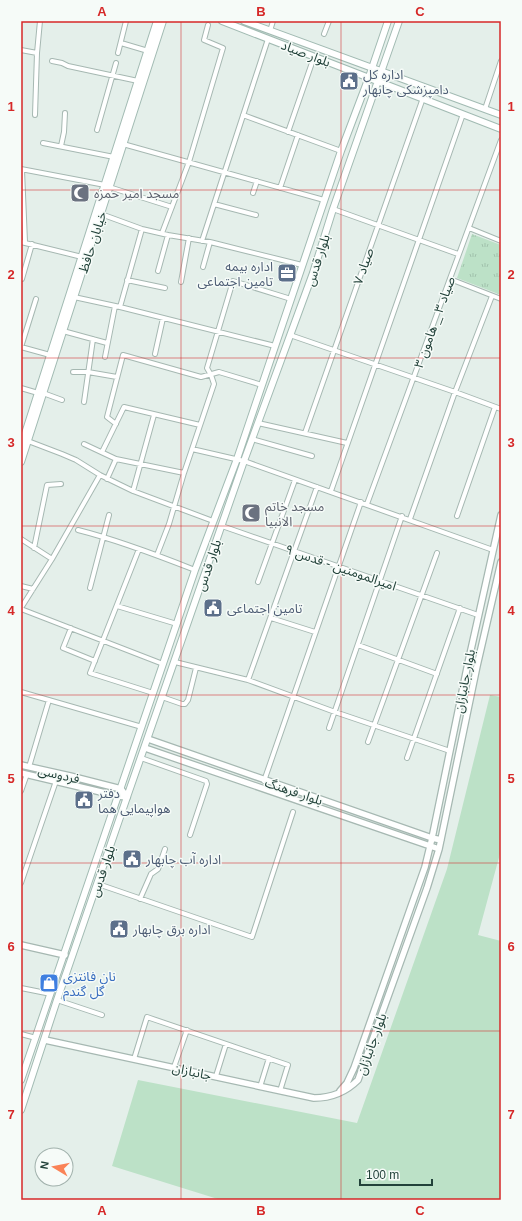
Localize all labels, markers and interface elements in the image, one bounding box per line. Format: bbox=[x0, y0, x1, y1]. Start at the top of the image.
text: A bbox=[97, 4, 107, 19]
text: B bbox=[256, 4, 266, 19]
text: C bbox=[415, 4, 425, 19]
street label: بلوار صیاد bbox=[279, 37, 333, 70]
place label: اداره کل دامپزشکی چابهار bbox=[362, 67, 449, 99]
public building icon: اداره کل دامپزشکی چابهار bbox=[338, 70, 360, 92]
text: 1 bbox=[7, 99, 15, 114]
text: 1 bbox=[507, 99, 515, 114]
mosque icon: مسجد امیر حمزه bbox=[69, 182, 91, 204]
place label: مسجد امیر حمزه bbox=[94, 186, 179, 201]
street label: خیابان حافظ bbox=[75, 209, 111, 275]
street label: بلوار قدس bbox=[302, 232, 334, 288]
street label: صیاد ۷ bbox=[350, 246, 377, 286]
place label: اداره بیمه تامین اجتماعی bbox=[198, 259, 273, 290]
office icon: اداره بیمه تامین اجتماعی bbox=[276, 262, 298, 284]
text: 2 bbox=[7, 267, 15, 282]
text: 2 bbox=[507, 267, 515, 282]
street label: صیاد ۳ _ هامون ۳ bbox=[411, 274, 459, 370]
text: 3 bbox=[7, 435, 15, 450]
text: 3 bbox=[507, 435, 515, 450]
place label: مسجد خاتم الانبیا bbox=[265, 499, 324, 529]
mosque icon: مسجد خاتم الانبیا bbox=[240, 502, 262, 524]
street label: بلوار قدس bbox=[193, 537, 225, 593]
street label: امیرالمومنین - قدس ۹ bbox=[283, 541, 398, 594]
public building icon: تامین اجتماعی bbox=[202, 597, 224, 619]
place label: تامین اجتماعی bbox=[227, 601, 303, 617]
text: 4 bbox=[7, 603, 15, 618]
text: 4 bbox=[507, 603, 515, 618]
street label: بلوار جانبازان bbox=[451, 648, 479, 714]
street label: فردوسی bbox=[36, 762, 81, 788]
text: 5 bbox=[7, 771, 15, 786]
text: 5 bbox=[507, 771, 515, 786]
street label: بلوار فرهنگ bbox=[263, 775, 325, 808]
place label: دفتر هواپیمایی هما bbox=[97, 786, 171, 818]
public building icon: دفتر هواپیمایی هما bbox=[73, 789, 95, 811]
street label: بلوار قدس bbox=[87, 843, 119, 899]
public building icon: اداره آب چابهار bbox=[121, 848, 143, 870]
place label: اداره آب چابهار bbox=[145, 852, 221, 869]
public building icon: اداره برق چابهار bbox=[108, 918, 130, 940]
place label: اداره برق چابهار bbox=[132, 922, 211, 939]
text: 6 bbox=[7, 939, 15, 954]
text: 6 bbox=[507, 939, 515, 954]
place label: نان فانتزی گل گندم bbox=[63, 969, 116, 1001]
shop icon: نان فانتزی گل گندم bbox=[38, 972, 60, 994]
street label: بلوار جانبازان bbox=[353, 1011, 391, 1077]
street label: جانبازان bbox=[171, 1060, 213, 1084]
text: 7 bbox=[7, 1107, 15, 1122]
text: 7 bbox=[507, 1107, 515, 1122]
north arrow bbox=[34, 1147, 74, 1187]
text: N bbox=[38, 1160, 51, 1170]
scale bar bbox=[360, 1161, 432, 1187]
text: 100 m bbox=[366, 1168, 399, 1182]
text: A bbox=[97, 1203, 107, 1218]
text: B bbox=[256, 1203, 266, 1218]
text: C bbox=[415, 1203, 425, 1218]

